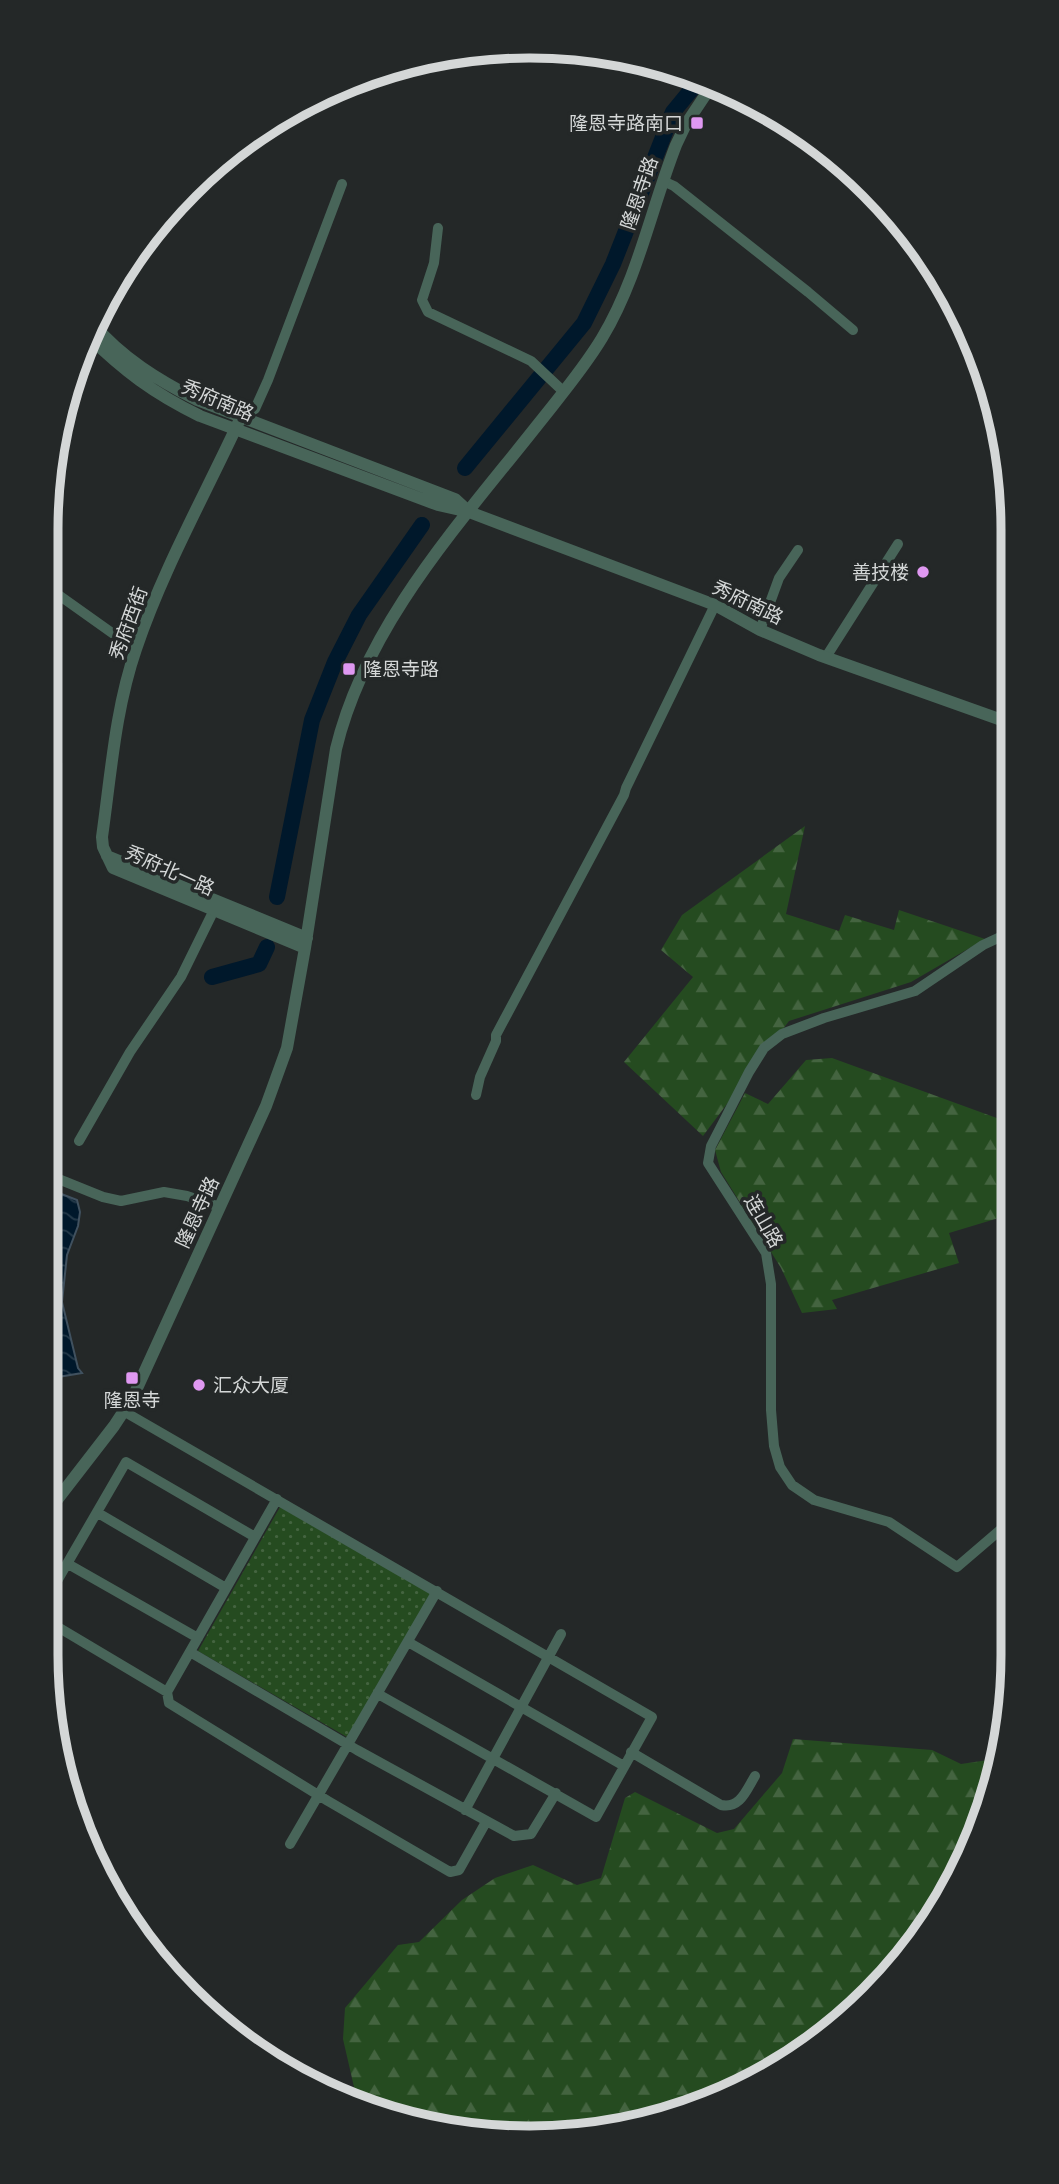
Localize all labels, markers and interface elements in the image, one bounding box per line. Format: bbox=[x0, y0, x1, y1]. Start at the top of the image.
place label: 隆恩寺路南口 bbox=[569, 110, 683, 136]
marker: 隆恩寺路南口 bbox=[689, 115, 705, 131]
street label: 隆恩寺路 bbox=[614, 153, 664, 233]
street label: 秀府南路 bbox=[178, 373, 258, 427]
place label: 善技楼 bbox=[852, 559, 909, 585]
marker: 善技楼 bbox=[915, 564, 931, 580]
street label: 秀府南路 bbox=[708, 574, 788, 630]
street label: 秀府西街 bbox=[103, 583, 153, 663]
place label: 隆恩寺路 bbox=[363, 656, 439, 682]
marker: 隆恩寺路 bbox=[341, 661, 357, 677]
street label: 秀府北一路 bbox=[121, 839, 219, 901]
street label: 隆恩寺路 bbox=[169, 1172, 225, 1252]
street label: 连山路 bbox=[738, 1190, 790, 1252]
marker: 隆恩寺 bbox=[124, 1370, 140, 1386]
place label: 汇众大厦 bbox=[213, 1372, 289, 1398]
marker: 汇众大厦 bbox=[191, 1377, 207, 1393]
place label: 隆恩寺 bbox=[103, 1387, 161, 1413]

